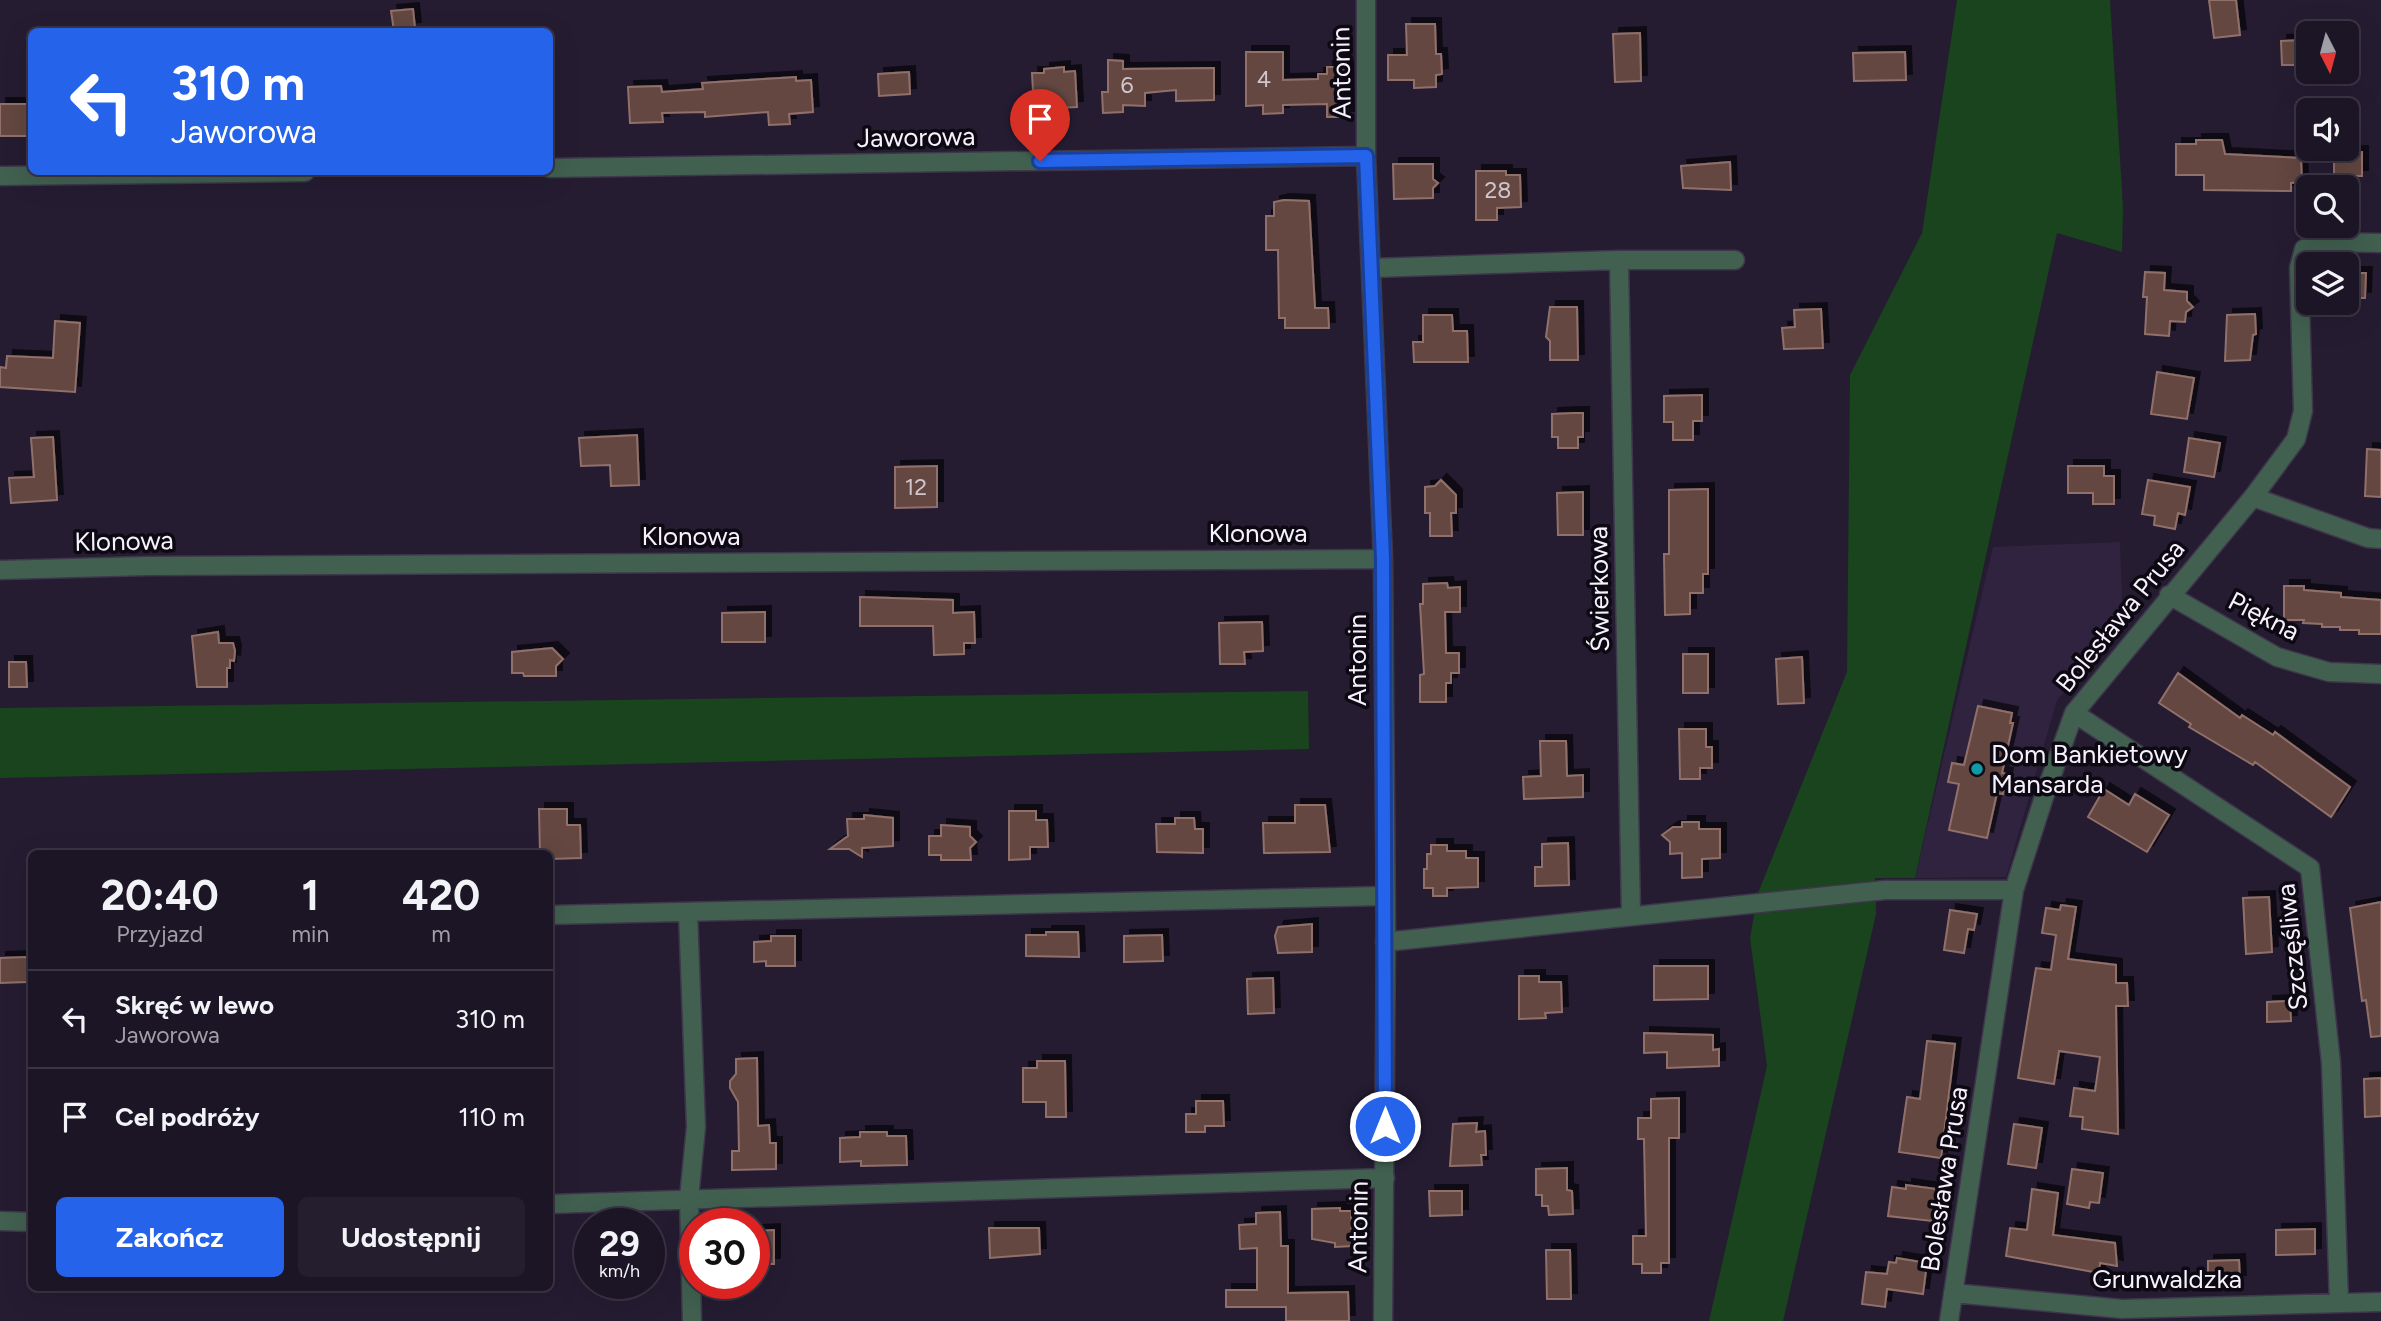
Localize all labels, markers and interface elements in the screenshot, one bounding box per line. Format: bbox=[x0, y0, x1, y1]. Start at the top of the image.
north arrow bbox=[2296, 21, 2359, 84]
map controls bbox=[2296, 21, 2359, 315]
street label: Antonin bbox=[1324, 27, 1358, 119]
text: 310 m bbox=[171, 53, 305, 112]
icon: left bbox=[56, 56, 147, 147]
house number: 4 bbox=[1257, 65, 1271, 93]
house number: 6 bbox=[1120, 71, 1134, 99]
pin bbox=[1010, 89, 1070, 161]
button: sound bbox=[2296, 98, 2359, 161]
icon: arrive bbox=[1021, 100, 1059, 138]
text: Jaworowa bbox=[171, 113, 317, 151]
street label: Jaworowa bbox=[856, 120, 976, 154]
button: search bbox=[2296, 175, 2359, 238]
house number: 28 bbox=[1485, 176, 1511, 204]
button: layers bbox=[2296, 252, 2359, 315]
house number: 12 bbox=[905, 473, 927, 501]
street label: Klonowa bbox=[1208, 517, 1308, 549]
street label: Klonowa bbox=[641, 520, 741, 552]
street label: Klonowa bbox=[74, 524, 174, 558]
street label: Świerkowa bbox=[1582, 526, 1616, 652]
street label: Bolesława Prusa bbox=[2049, 533, 2191, 699]
street label: Piękna bbox=[2223, 585, 2305, 647]
street label: Antonin bbox=[1341, 614, 1373, 706]
place label: Dom Bankietowy Mansarda bbox=[1991, 738, 2188, 800]
marker: Dom Bankietowy Mansarda bbox=[1969, 761, 1985, 777]
text: 20:40 bbox=[101, 870, 219, 921]
text: 1 bbox=[302, 870, 319, 921]
text: 420 bbox=[402, 870, 480, 921]
street label: Szczęśliwa bbox=[2269, 882, 2315, 1012]
text: Przyjazd bbox=[116, 920, 203, 948]
text: min bbox=[292, 920, 329, 948]
text: m bbox=[431, 920, 451, 948]
text: Skręć w lewo bbox=[115, 989, 274, 1021]
icon: left bbox=[56, 1000, 94, 1038]
text: 310 m bbox=[455, 1003, 525, 1035]
text: Jaworowa bbox=[115, 1021, 220, 1049]
street label: Bolesława Prusa bbox=[1914, 1084, 1974, 1274]
position arrow bbox=[1348, 1089, 1422, 1163]
icon: arrive bbox=[56, 1098, 94, 1136]
text: Cel podróży bbox=[115, 1101, 259, 1133]
text: 110 m bbox=[458, 1101, 525, 1133]
street label: Antonin bbox=[1341, 1181, 1375, 1273]
button: Zakończ bbox=[56, 1197, 284, 1277]
button: Udostępnij bbox=[298, 1197, 525, 1277]
speed limit sign: 30 bbox=[679, 1208, 770, 1299]
text: 29 bbox=[599, 1223, 640, 1265]
text: km/h bbox=[599, 1260, 640, 1282]
street label: Grunwaldzka bbox=[2092, 1263, 2242, 1295]

